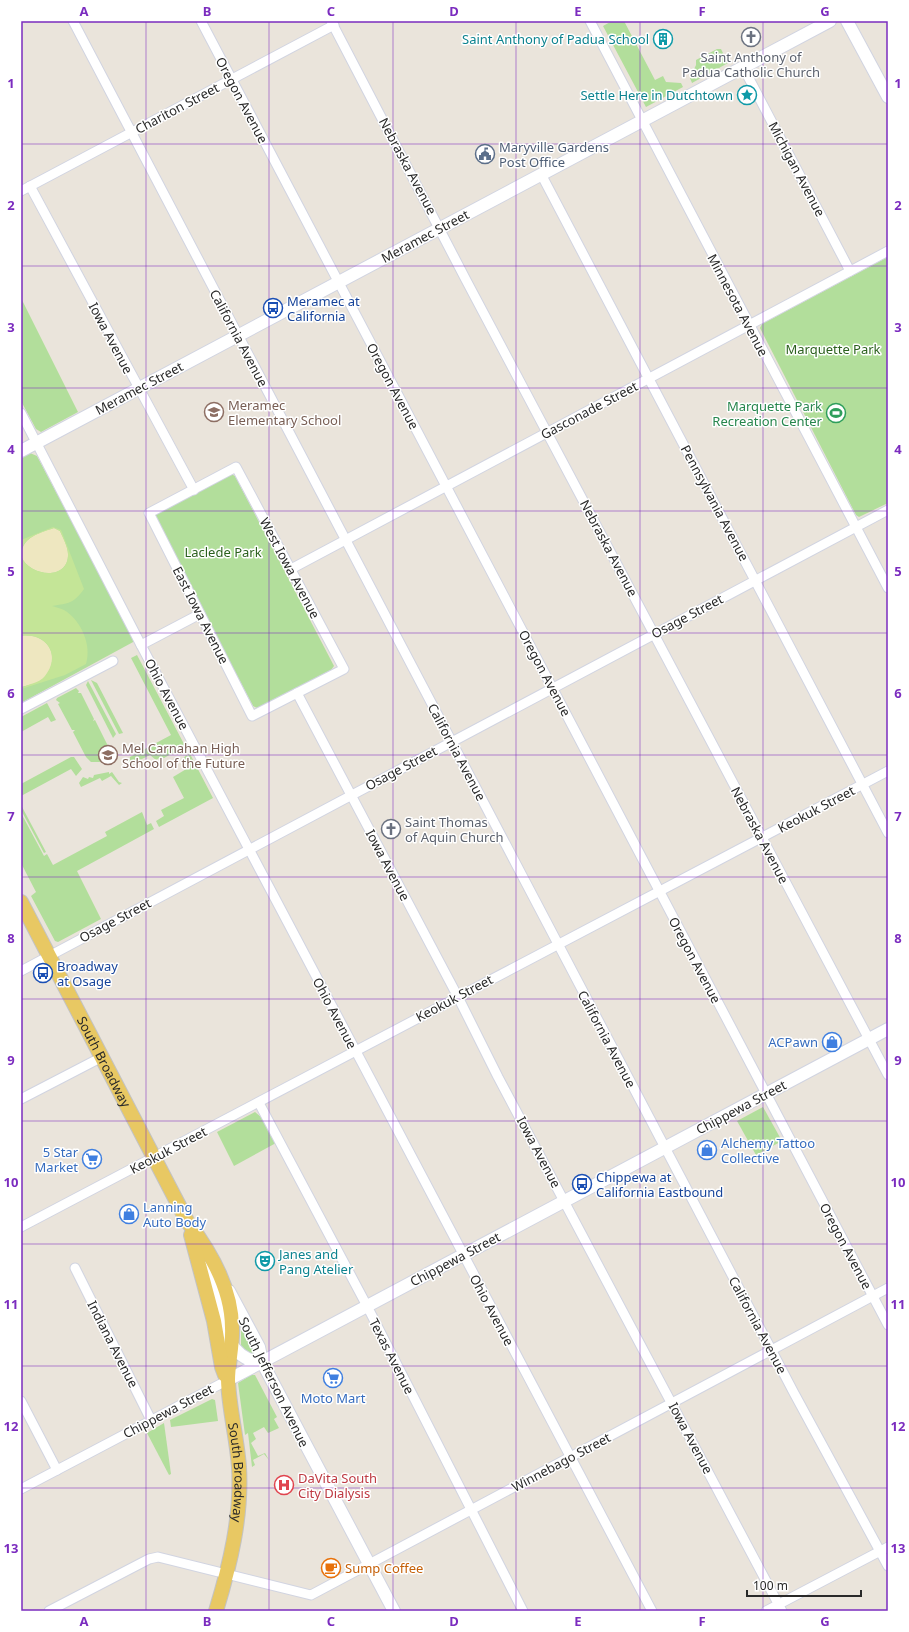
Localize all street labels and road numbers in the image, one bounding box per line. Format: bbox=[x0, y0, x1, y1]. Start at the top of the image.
street label: Oregon Avenue bbox=[212, 54, 272, 146]
street label: Chariton Street bbox=[132, 78, 222, 138]
street label: Nebraska Avenue bbox=[375, 114, 441, 218]
street label: Michigan Avenue bbox=[764, 118, 830, 220]
street label: Meramec Street bbox=[378, 205, 472, 267]
street label: Minnesota Avenue bbox=[703, 251, 773, 359]
street label: California Avenue bbox=[206, 286, 272, 390]
street label: Iowa Avenue bbox=[85, 299, 137, 377]
street label: Oregon Avenue bbox=[363, 340, 423, 432]
street label: Meramec Street bbox=[92, 357, 186, 419]
street label: Gasconade Street bbox=[537, 377, 641, 443]
street label: Pennsylvania Avenue bbox=[677, 442, 753, 564]
street label: Nebraska Avenue bbox=[576, 496, 642, 600]
street label: West Iowa Avenue bbox=[256, 514, 324, 622]
street label: East Iowa Avenue bbox=[169, 563, 233, 667]
street label: Osage Street bbox=[648, 589, 726, 642]
street label: Oregon Avenue bbox=[515, 627, 575, 719]
street label: Ohio Avenue bbox=[141, 655, 193, 733]
street label: California Avenue bbox=[424, 700, 490, 804]
street label: Osage Street bbox=[362, 741, 440, 794]
street label: Keokuk Street bbox=[774, 781, 858, 837]
street label: Nebraska Avenue bbox=[727, 783, 793, 887]
street label: Iowa Avenue bbox=[362, 826, 414, 904]
street label: Osage Street bbox=[76, 893, 154, 946]
street label: Oregon Avenue bbox=[665, 914, 725, 1006]
street label: Keokuk Street bbox=[412, 970, 496, 1026]
street label: Ohio Avenue bbox=[309, 974, 361, 1052]
street label: California Avenue bbox=[574, 987, 640, 1091]
street label: South Broadway bbox=[73, 1013, 135, 1111]
street label: Chippewa Street bbox=[693, 1075, 790, 1138]
street label: Iowa Avenue bbox=[513, 1113, 565, 1191]
street label: Keokuk Street bbox=[126, 1122, 210, 1178]
street label: Oregon Avenue bbox=[816, 1200, 876, 1292]
street label: Chippewa Street bbox=[407, 1227, 504, 1290]
street label: Ohio Avenue bbox=[466, 1271, 518, 1349]
street label: California Avenue bbox=[725, 1273, 791, 1377]
street label: Indiana Avenue bbox=[83, 1297, 143, 1391]
street label: South Jefferson Avenue bbox=[235, 1314, 313, 1450]
street label: Texas Avenue bbox=[365, 1315, 419, 1397]
street label: Chippewa Street bbox=[120, 1379, 217, 1442]
street label: Iowa Avenue bbox=[665, 1399, 717, 1477]
street label: South Broadway bbox=[224, 1421, 248, 1524]
street label: Winnebago Street bbox=[508, 1428, 614, 1496]

